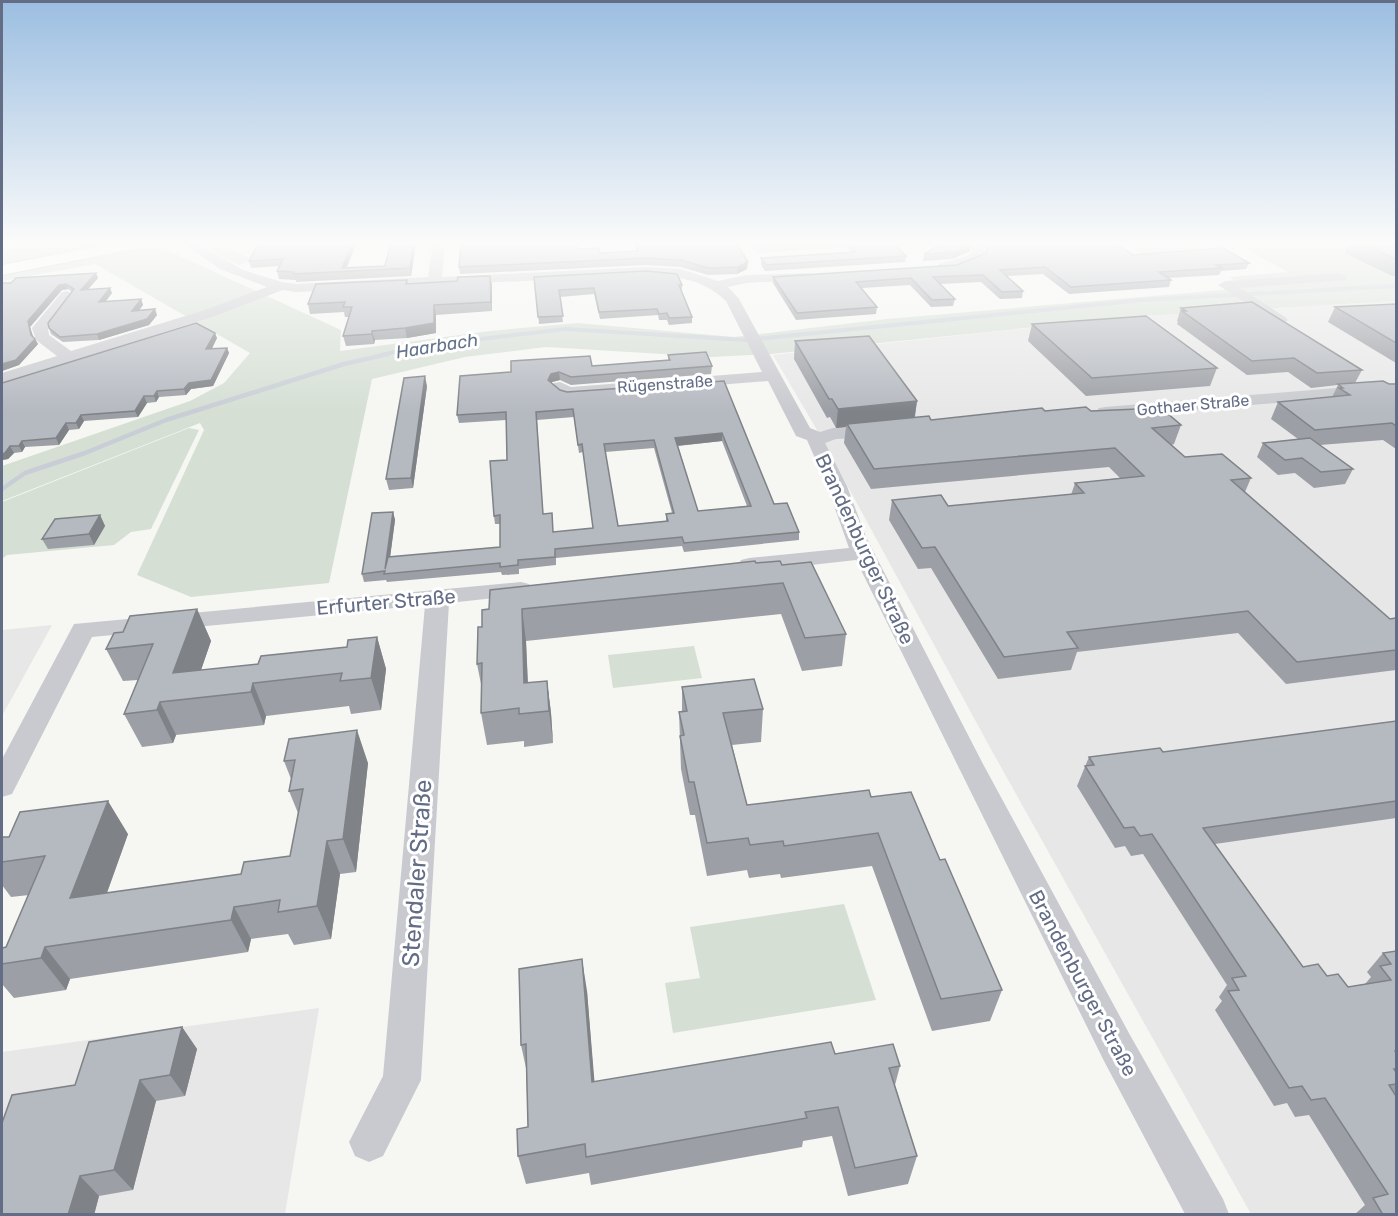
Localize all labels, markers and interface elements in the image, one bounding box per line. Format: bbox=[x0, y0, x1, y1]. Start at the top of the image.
water label: Haarbach bbox=[394, 329, 480, 363]
street label: Rügenstraße bbox=[617, 371, 714, 397]
street label: Gothaer Straße bbox=[1136, 391, 1250, 419]
street label: Brandenburger Straße bbox=[810, 450, 920, 648]
street label: Erfurter Straße bbox=[315, 584, 457, 620]
street label: Stendaler Straße bbox=[396, 778, 438, 968]
street label: Brandenburger Straße bbox=[1024, 886, 1142, 1080]

